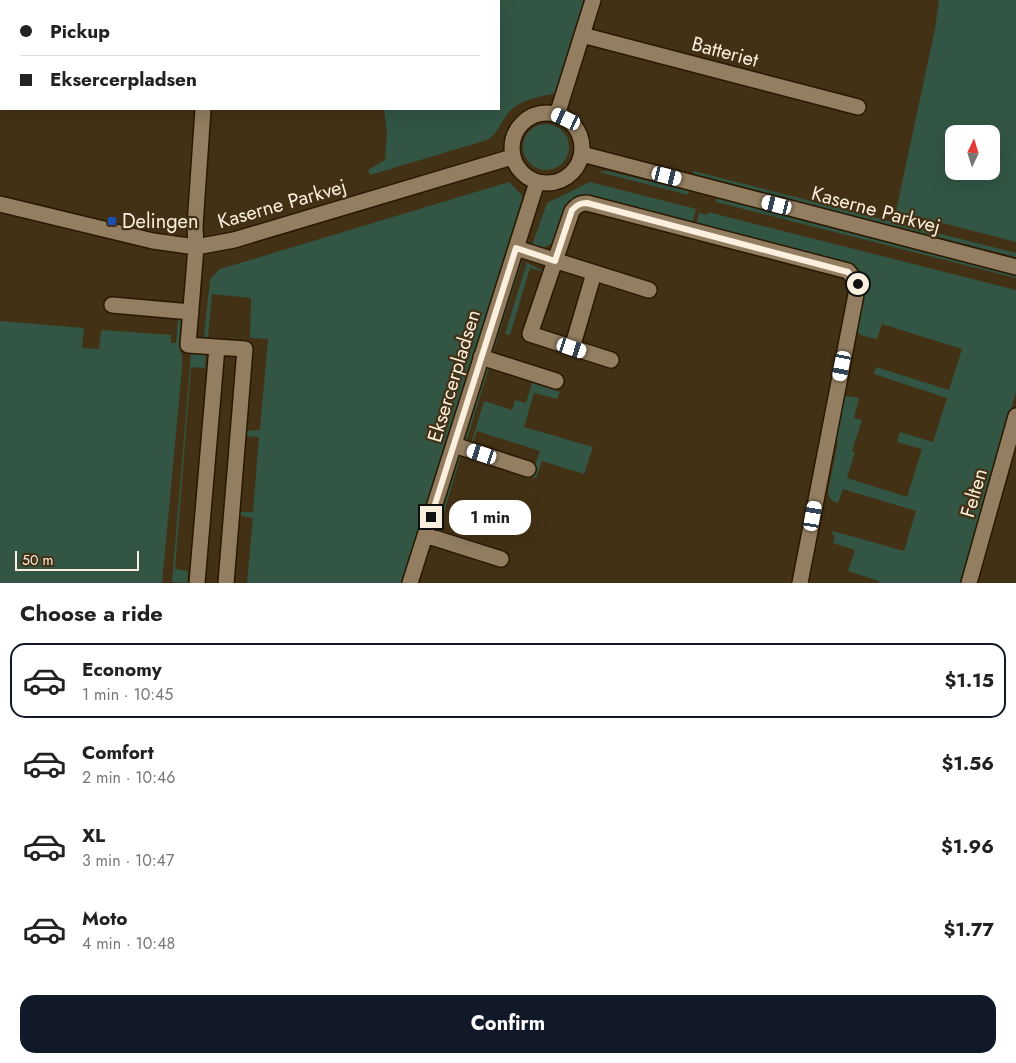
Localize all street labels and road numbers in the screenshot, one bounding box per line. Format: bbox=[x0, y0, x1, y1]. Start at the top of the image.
street label: Batteriet bbox=[688, 29, 762, 75]
street label: Kaserne Parkvej bbox=[214, 172, 350, 236]
street label: Kaserne Parkvej bbox=[808, 179, 944, 241]
street label: Eksercerpladsen bbox=[420, 306, 488, 446]
street label: Felten bbox=[953, 465, 995, 521]

